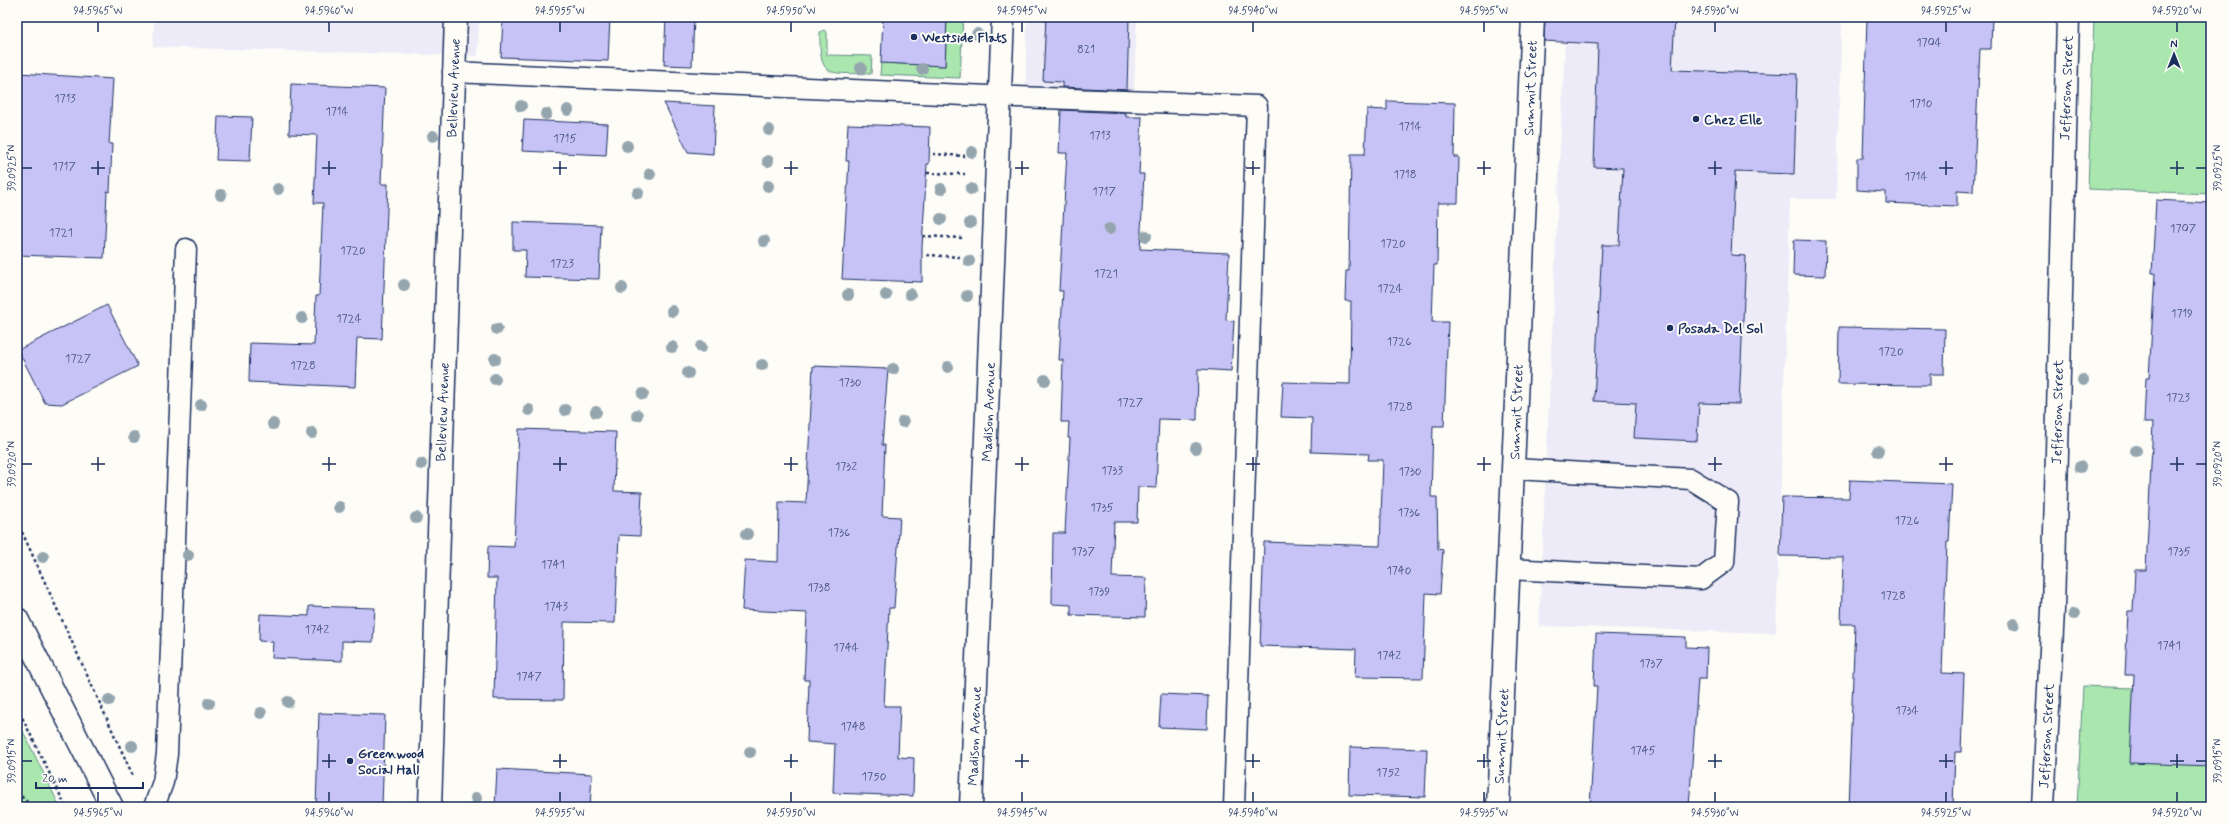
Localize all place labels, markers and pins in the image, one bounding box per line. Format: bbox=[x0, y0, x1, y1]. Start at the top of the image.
place label: Westside Flats bbox=[921, 29, 1007, 47]
marker: Westside Flats bbox=[909, 32, 919, 42]
place label: Chez Elle bbox=[1704, 111, 1763, 129]
marker: Chez Elle bbox=[1691, 114, 1701, 124]
place label: Posada Del Sol bbox=[1678, 320, 1763, 338]
marker: Posada Del Sol bbox=[1665, 323, 1675, 333]
place label: Greenwood Social Hall bbox=[358, 745, 424, 779]
marker: Greenwood Social Hall bbox=[345, 756, 355, 766]

